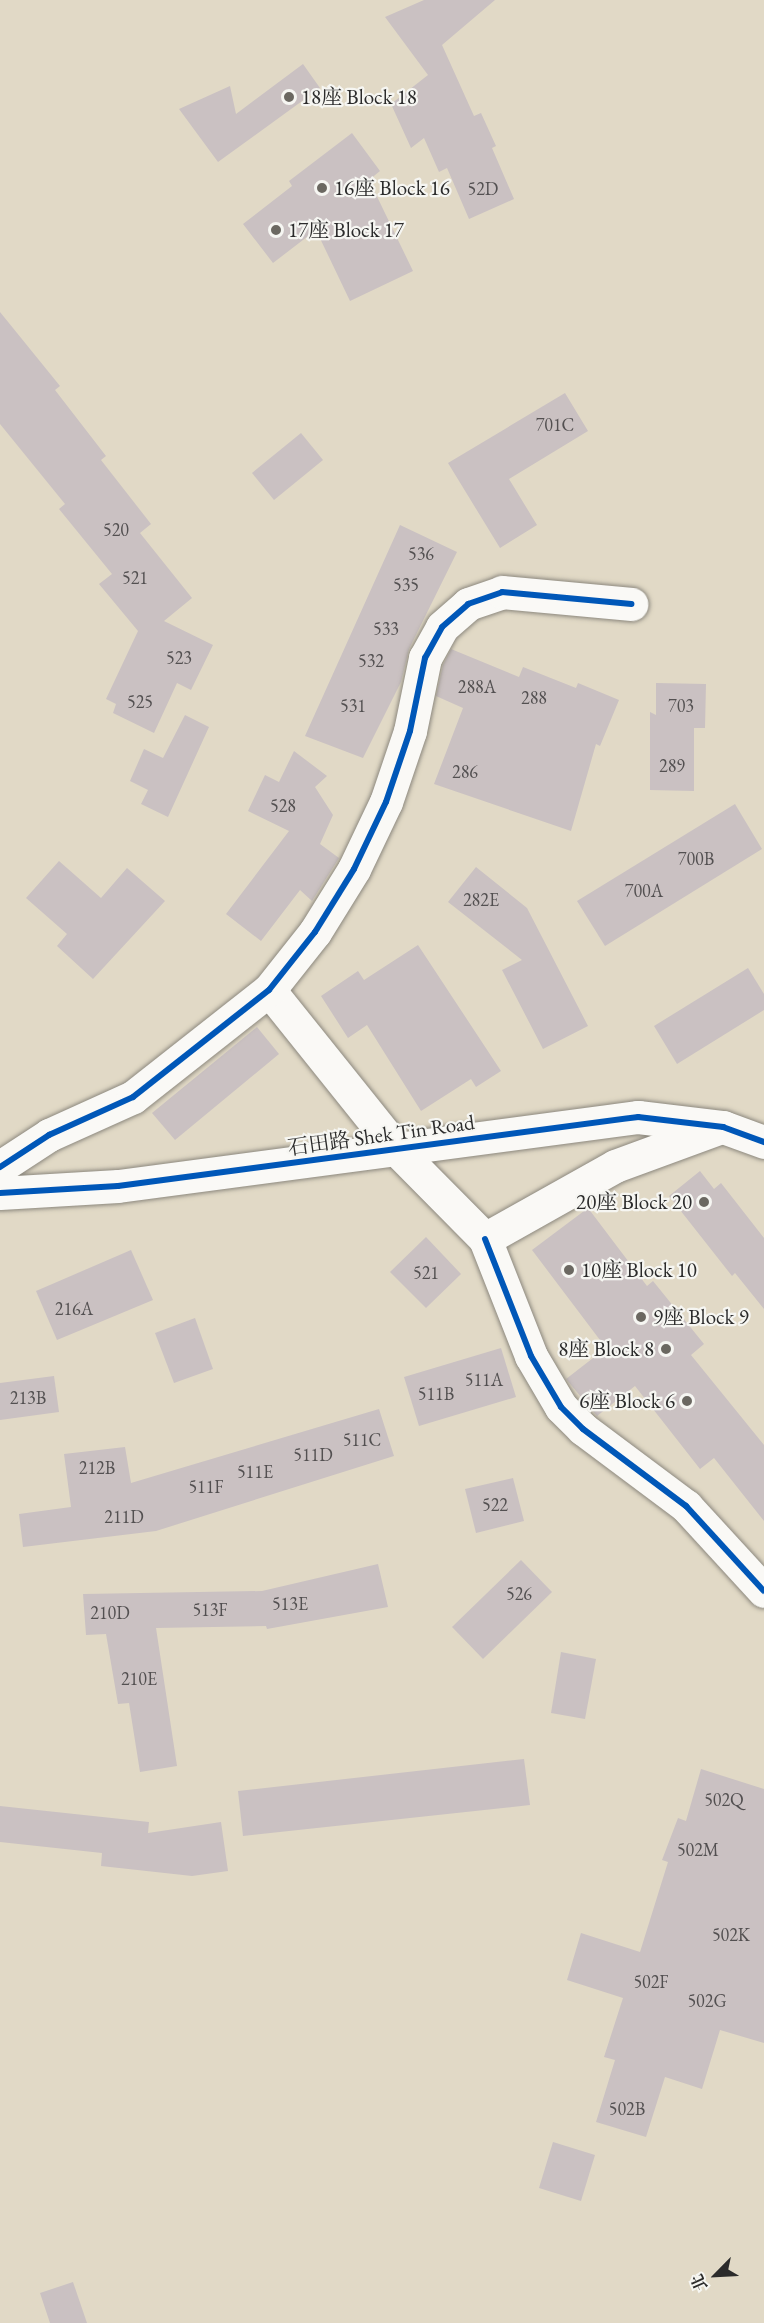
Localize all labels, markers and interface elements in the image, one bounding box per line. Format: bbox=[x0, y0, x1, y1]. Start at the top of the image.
place label: 18座 Block 18 bbox=[301, 84, 417, 110]
marker: 18座 Block 18 bbox=[282, 90, 296, 104]
place label: 16座 Block 16 bbox=[334, 175, 450, 201]
house number: 52D bbox=[468, 178, 498, 200]
marker: 16座 Block 16 bbox=[315, 181, 329, 195]
place label: 17座 Block 17 bbox=[288, 217, 404, 243]
marker: 17座 Block 17 bbox=[269, 223, 283, 237]
house number: 701C bbox=[536, 414, 574, 436]
house number: 520 bbox=[103, 519, 129, 541]
house number: 536 bbox=[408, 543, 434, 565]
house number: 521 bbox=[122, 567, 148, 589]
house number: 535 bbox=[393, 574, 419, 596]
house number: 533 bbox=[373, 618, 399, 640]
house number: 523 bbox=[166, 647, 192, 669]
house number: 532 bbox=[358, 650, 384, 672]
house number: 288A bbox=[458, 676, 496, 698]
house number: 288 bbox=[521, 687, 547, 709]
house number: 525 bbox=[127, 691, 153, 713]
house number: 531 bbox=[340, 695, 366, 717]
house number: 703 bbox=[668, 695, 694, 717]
house number: 289 bbox=[659, 755, 685, 777]
house number: 286 bbox=[452, 761, 478, 783]
house number: 528 bbox=[270, 795, 296, 817]
house number: 700B bbox=[678, 848, 714, 870]
house number: 700A bbox=[625, 880, 663, 902]
house number: 282E bbox=[463, 889, 499, 911]
street label: 石田路 Shek Tin Road bbox=[286, 1109, 476, 1161]
place label: 20座 Block 20 bbox=[576, 1189, 692, 1215]
marker: 20座 Block 20 bbox=[697, 1195, 711, 1209]
place label: 10座 Block 10 bbox=[581, 1257, 697, 1283]
house number: 521 bbox=[413, 1262, 439, 1284]
marker: 10座 Block 10 bbox=[562, 1263, 576, 1277]
house number: 216A bbox=[55, 1298, 93, 1320]
place label: 9座 Block 9 bbox=[653, 1304, 749, 1330]
marker: 9座 Block 9 bbox=[634, 1310, 648, 1324]
place label: 8座 Block 8 bbox=[558, 1336, 654, 1362]
marker: 8座 Block 8 bbox=[659, 1342, 673, 1356]
house number: 511A bbox=[465, 1369, 503, 1391]
house number: 511B bbox=[418, 1383, 454, 1405]
house number: 213B bbox=[10, 1387, 46, 1409]
place label: 6座 Block 6 bbox=[579, 1388, 675, 1414]
marker: 6座 Block 6 bbox=[680, 1394, 694, 1408]
house number: 511C bbox=[343, 1429, 381, 1451]
house number: 511D bbox=[293, 1444, 333, 1466]
house number: 212B bbox=[79, 1457, 115, 1479]
house number: 511E bbox=[237, 1461, 273, 1483]
house number: 511F bbox=[188, 1476, 224, 1498]
house number: 522 bbox=[482, 1494, 508, 1516]
house number: 211D bbox=[104, 1506, 144, 1528]
house number: 526 bbox=[506, 1583, 532, 1605]
house number: 513E bbox=[272, 1593, 308, 1615]
house number: 513F bbox=[192, 1599, 228, 1621]
house number: 210D bbox=[90, 1602, 130, 1624]
house number: 210E bbox=[121, 1668, 157, 1690]
house number: 502Q bbox=[704, 1789, 744, 1811]
house number: 502M bbox=[677, 1839, 719, 1861]
house number: 502K bbox=[712, 1924, 750, 1946]
house number: 502F bbox=[633, 1971, 669, 1993]
house number: 502G bbox=[687, 1990, 727, 2012]
house number: 502B bbox=[609, 2098, 645, 2120]
north arrow bbox=[686, 2245, 746, 2305]
text: 北 bbox=[686, 2271, 712, 2294]

